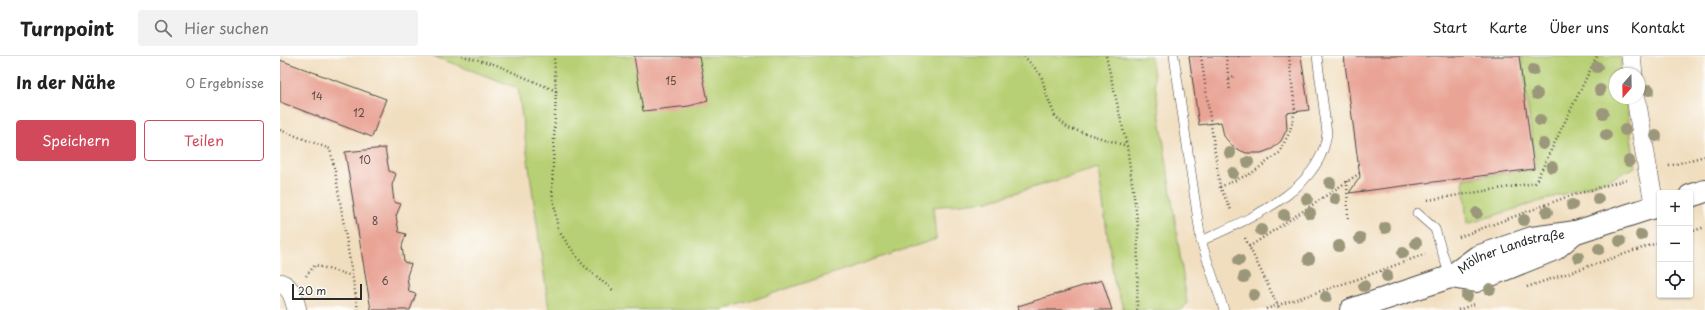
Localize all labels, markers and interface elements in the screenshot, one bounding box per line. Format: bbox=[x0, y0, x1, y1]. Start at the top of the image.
search box bbox=[138, 10, 418, 46]
text: Turnpoint bbox=[20, 14, 114, 42]
text: Hier suchen bbox=[184, 16, 269, 39]
icon: search bbox=[152, 17, 174, 39]
text: Start bbox=[1432, 17, 1467, 38]
text: Karte bbox=[1489, 17, 1527, 38]
text: Über uns bbox=[1549, 17, 1609, 38]
text: Kontakt bbox=[1631, 17, 1685, 38]
north arrow bbox=[1609, 68, 1645, 104]
text: In der Nähe bbox=[16, 69, 115, 95]
text: 0 Ergebnisse bbox=[185, 73, 264, 92]
house number: 15 bbox=[666, 73, 676, 88]
house number: 14 bbox=[311, 88, 323, 103]
house number: 12 bbox=[353, 105, 365, 120]
button: Speichern bbox=[16, 120, 136, 161]
button: Teilen bbox=[144, 120, 264, 161]
house number: 10 bbox=[359, 152, 371, 167]
map controls bbox=[1657, 190, 1693, 298]
button: + bbox=[1657, 190, 1693, 226]
house number: 8 bbox=[372, 213, 378, 228]
street label: Möllner Landstraße bbox=[1453, 225, 1566, 278]
button: − bbox=[1657, 226, 1693, 262]
button: locate bbox=[1657, 262, 1693, 298]
house number: 6 bbox=[381, 273, 389, 288]
scale bar bbox=[292, 282, 362, 301]
text: 20 m bbox=[298, 282, 326, 299]

